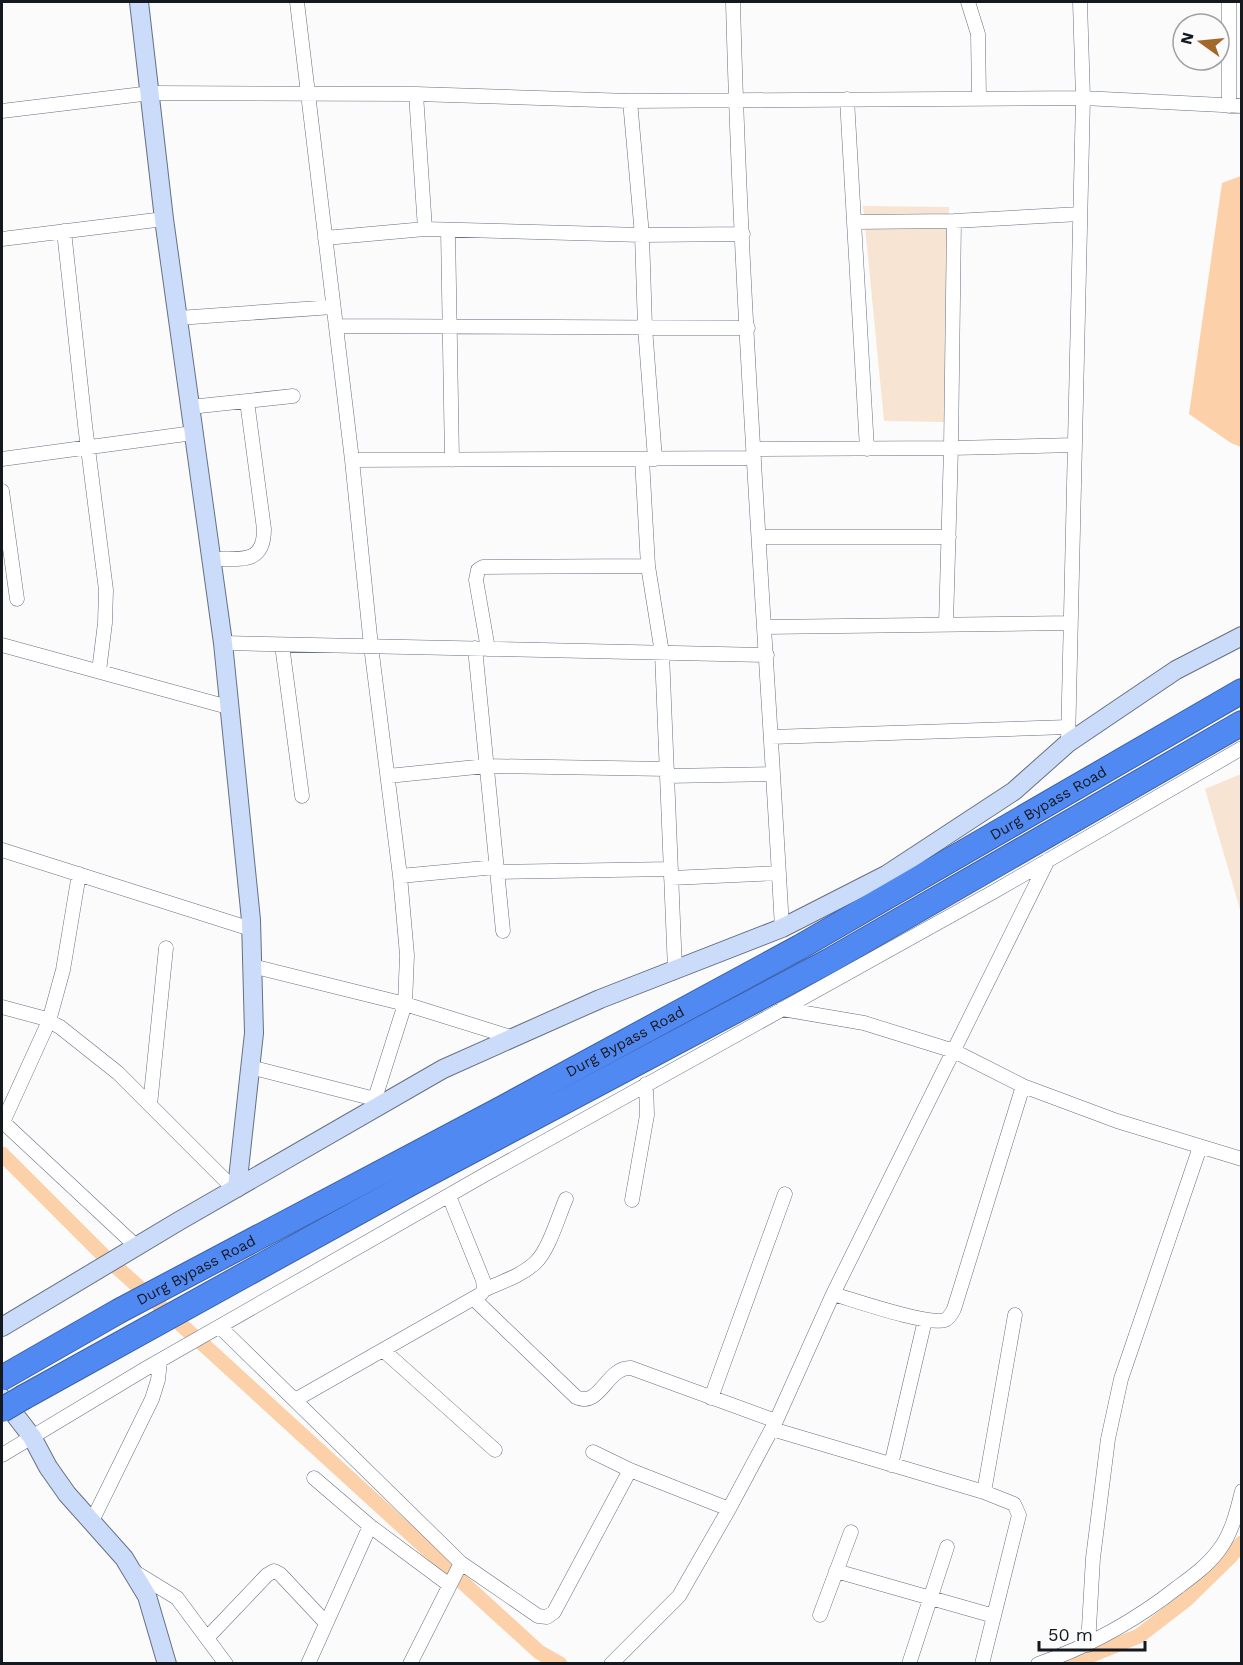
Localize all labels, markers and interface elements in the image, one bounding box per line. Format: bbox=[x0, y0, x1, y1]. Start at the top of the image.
north arrow bbox=[1171, 12, 1231, 72]
text: N bbox=[1176, 30, 1198, 46]
street label: Durg Bypass Road bbox=[987, 762, 1110, 844]
street label: Durg Bypass Road bbox=[563, 1002, 687, 1081]
street label: Durg Bypass Road bbox=[134, 1231, 259, 1309]
scale bar bbox=[1039, 1614, 1146, 1652]
text: 50 m bbox=[1048, 1624, 1093, 1645]

